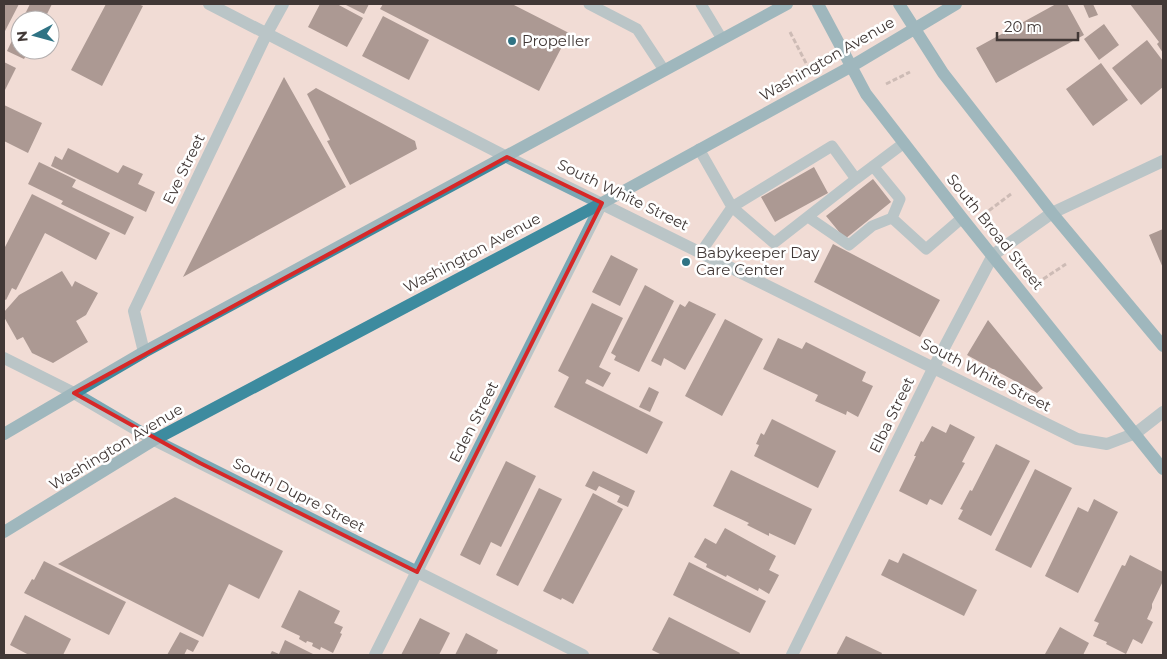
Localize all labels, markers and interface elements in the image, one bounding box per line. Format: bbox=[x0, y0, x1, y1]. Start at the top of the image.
north arrow bbox=[10, 10, 60, 60]
scale bar bbox=[997, 10, 1078, 42]
street label: Washington Avenue bbox=[756, 12, 898, 105]
text: 20 m bbox=[1004, 17, 1042, 36]
text: N bbox=[13, 30, 32, 43]
place label: Propeller bbox=[522, 31, 590, 50]
marker: Propeller bbox=[506, 35, 518, 47]
street label: Eve Street bbox=[158, 130, 209, 207]
street label: South White Street bbox=[555, 155, 692, 235]
street label: South Broad Street bbox=[943, 170, 1048, 293]
street label: Washington Avenue bbox=[400, 208, 544, 297]
place label: Babykeeper Day Care Center bbox=[696, 243, 820, 279]
marker: Babykeeper Day Care Center bbox=[680, 256, 692, 268]
street label: South White Street bbox=[918, 334, 1054, 416]
street label: Elba Street bbox=[865, 374, 918, 456]
street label: Eden Street bbox=[445, 378, 502, 466]
street label: Washington Avenue bbox=[45, 399, 186, 494]
street label: South Dupre Street bbox=[230, 453, 368, 536]

